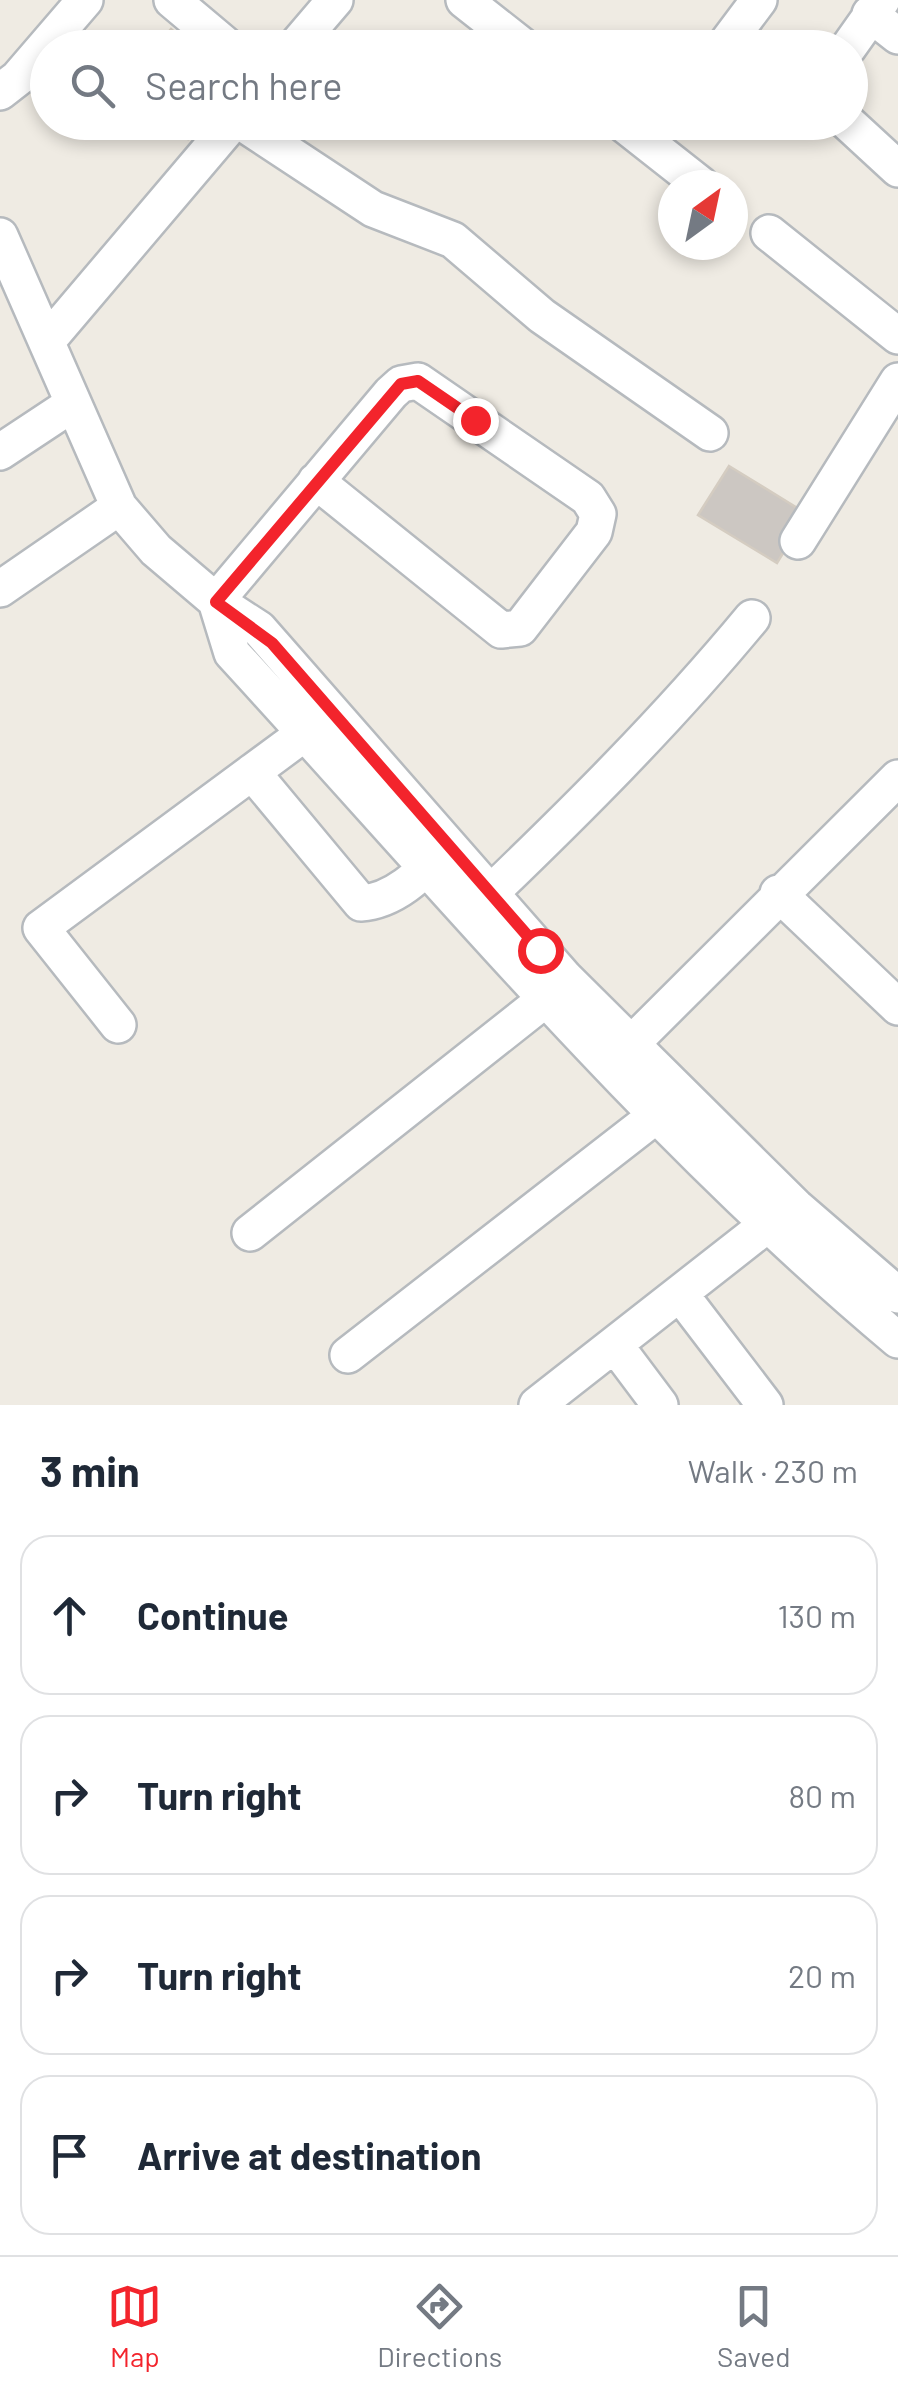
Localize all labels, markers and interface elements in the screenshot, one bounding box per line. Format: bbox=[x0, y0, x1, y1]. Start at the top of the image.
search box bbox=[30, 30, 868, 140]
icon: search bbox=[65, 58, 120, 113]
text: Search here bbox=[145, 62, 343, 108]
north arrow bbox=[658, 170, 748, 260]
route end bbox=[453, 398, 499, 444]
route start bbox=[518, 928, 564, 974]
text: 3 min bbox=[40, 1445, 140, 1495]
text: Walk · 230 m bbox=[688, 1451, 858, 1489]
icon: ahead bbox=[42, 1588, 97, 1643]
text: Continue bbox=[137, 1592, 288, 1638]
text: 130 m bbox=[777, 1596, 856, 1634]
icon: right bbox=[42, 1768, 97, 1823]
text: Turn right bbox=[137, 1772, 302, 1818]
text: 80 m bbox=[788, 1776, 856, 1814]
icon: right bbox=[42, 1948, 97, 2003]
text: Turn right bbox=[137, 1952, 302, 1998]
text: 20 m bbox=[788, 1956, 856, 1994]
icon: arrive bbox=[42, 2128, 97, 2183]
text: Arrive at destination bbox=[137, 2132, 482, 2178]
tab: Map bbox=[107, 2279, 162, 2373]
tab: Directions bbox=[377, 2279, 502, 2373]
tab: Saved bbox=[717, 2279, 791, 2373]

